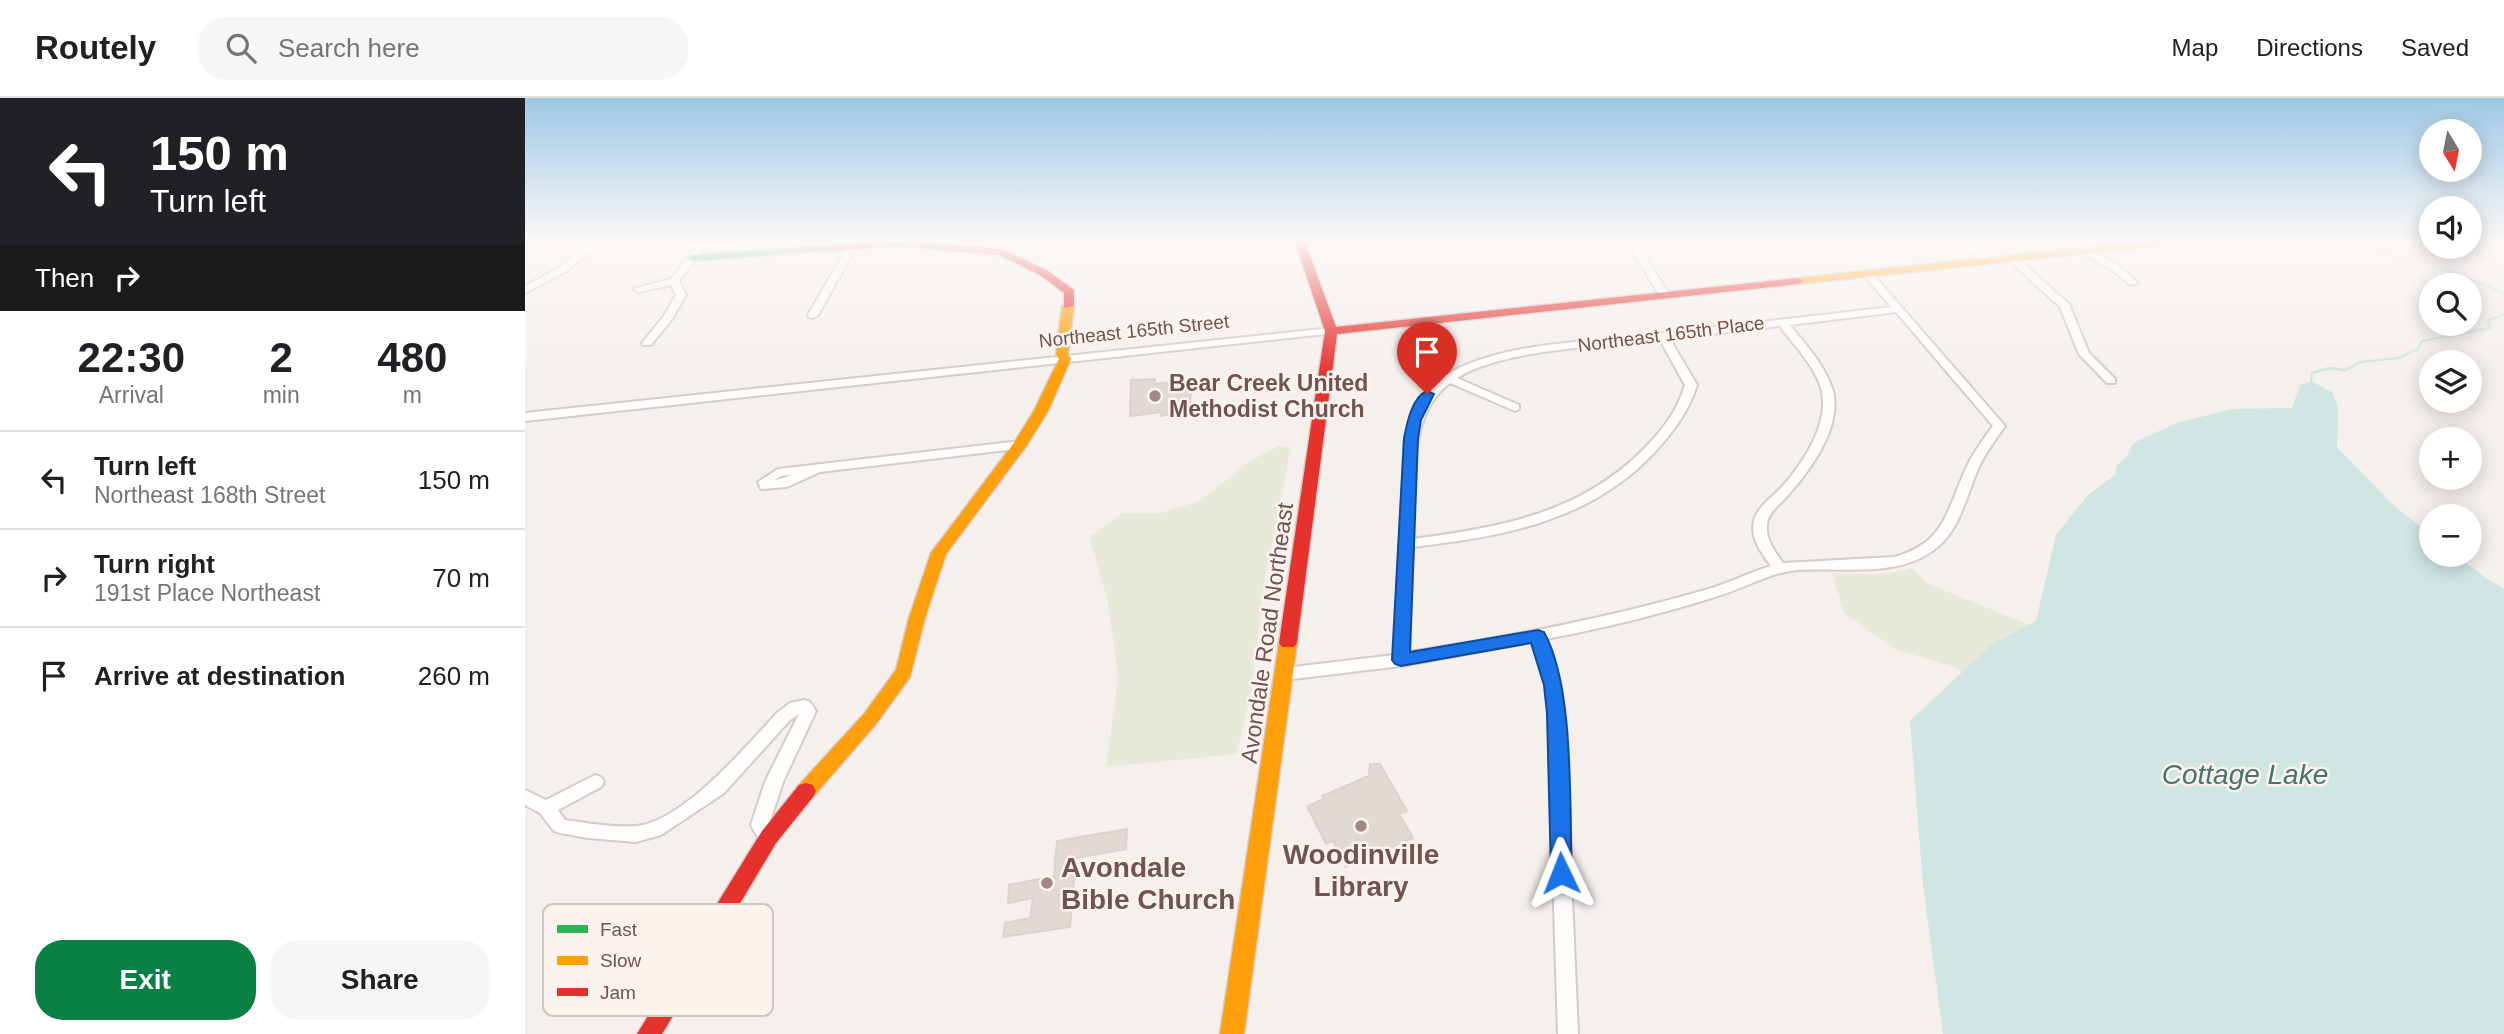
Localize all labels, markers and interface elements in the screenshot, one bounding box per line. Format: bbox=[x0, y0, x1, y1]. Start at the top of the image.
search box bbox=[198, 17, 688, 80]
text: Routely bbox=[35, 29, 156, 66]
icon: search bbox=[222, 29, 260, 67]
text: Search here bbox=[278, 33, 420, 63]
text: Map bbox=[2172, 34, 2218, 61]
text: Directions bbox=[2256, 34, 2363, 61]
text: Saved bbox=[2401, 34, 2469, 61]
north arrow bbox=[2419, 119, 2481, 182]
map controls bbox=[2419, 119, 2482, 567]
icon: left bbox=[35, 126, 126, 217]
text: 150 m bbox=[150, 126, 289, 180]
text: Turn left bbox=[150, 183, 266, 219]
button: sound bbox=[2419, 196, 2482, 259]
icon: right bbox=[108, 259, 146, 297]
text: Then bbox=[35, 263, 94, 293]
button: search bbox=[2419, 273, 2482, 336]
street label: Northeast 165th Street bbox=[1038, 310, 1231, 351]
street label: Northeast 165th Place bbox=[1576, 312, 1766, 356]
pin bbox=[1397, 322, 1457, 394]
icon: arrive bbox=[1408, 333, 1446, 371]
text: 22:30 bbox=[78, 334, 185, 381]
text: 2 bbox=[269, 334, 293, 381]
text: 480 bbox=[377, 334, 447, 381]
button: layers bbox=[2419, 350, 2482, 413]
place label: Bear Creek United Methodist Church bbox=[1169, 370, 1368, 422]
text: Arrival bbox=[99, 382, 164, 408]
text: min bbox=[263, 382, 300, 408]
text: m bbox=[403, 382, 422, 408]
marker: Bear Creek United Methodist Church bbox=[1147, 388, 1163, 404]
button: + bbox=[2419, 427, 2482, 490]
text: Turn left bbox=[94, 451, 196, 481]
icon: left bbox=[35, 461, 73, 499]
text: 150 m bbox=[418, 465, 490, 495]
text: Northeast 168th Street bbox=[94, 482, 325, 508]
street label: Avondale Road Northeast bbox=[1236, 500, 1298, 765]
button: − bbox=[2419, 504, 2482, 567]
text: Turn right bbox=[94, 549, 215, 579]
icon: right bbox=[35, 559, 73, 597]
text: 70 m bbox=[432, 563, 490, 593]
text: 191st Place Northeast bbox=[94, 580, 320, 606]
icon: arrive bbox=[35, 657, 73, 695]
text: Arrive at destination bbox=[94, 661, 345, 691]
text: 260 m bbox=[418, 661, 490, 691]
water label: Cottage Lake bbox=[2162, 759, 2328, 790]
marker: Woodinville Library bbox=[1353, 818, 1369, 834]
position arrow bbox=[1524, 836, 1598, 910]
place label: Woodinville Library bbox=[1283, 839, 1439, 902]
place label: Avondale Bible Church bbox=[1061, 852, 1235, 915]
marker: Avondale Bible Church bbox=[1039, 875, 1055, 891]
legend bbox=[543, 904, 773, 1016]
text: Fast bbox=[600, 919, 638, 940]
button: Exit bbox=[35, 940, 256, 1020]
button: Share bbox=[270, 940, 490, 1020]
text: Slow bbox=[600, 950, 641, 971]
text: Jam bbox=[600, 982, 636, 1003]

